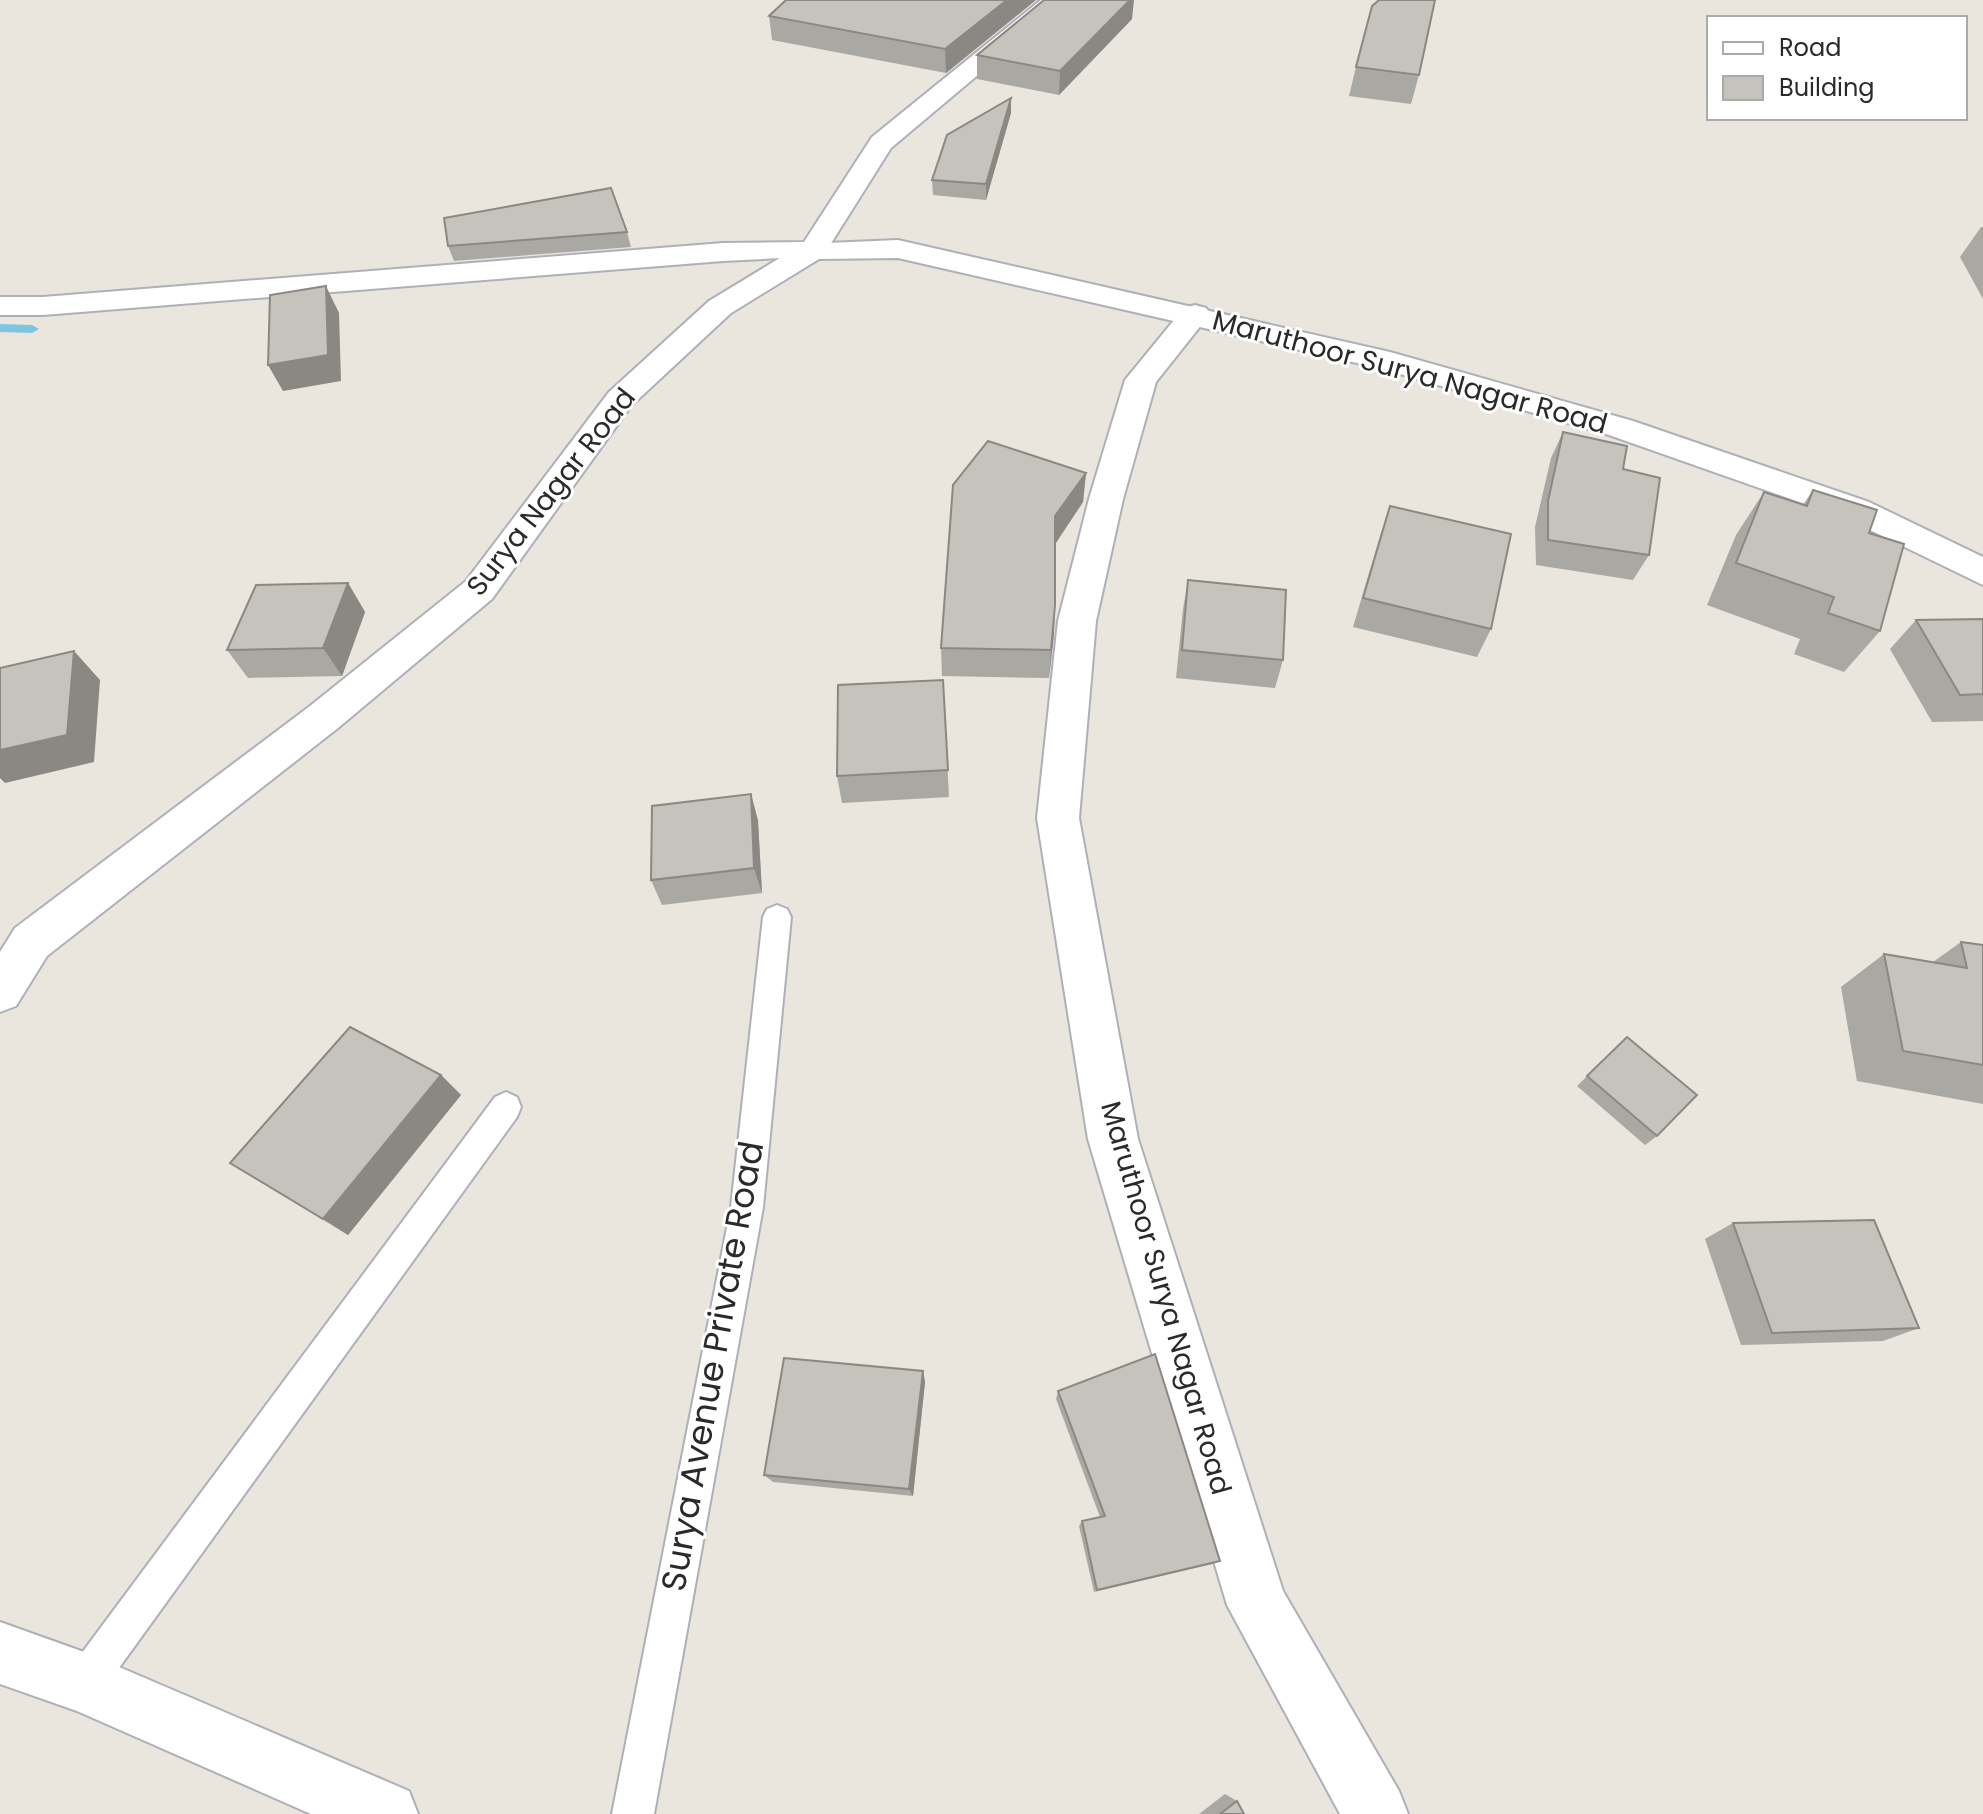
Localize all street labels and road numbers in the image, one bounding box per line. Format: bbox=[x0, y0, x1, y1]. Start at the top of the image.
street label: Maruthoor Surya Nagar Road bbox=[1208, 300, 1612, 444]
street label: Surya Nagar Road bbox=[457, 380, 645, 604]
street label: Maruthoor Surya Nagar Road bbox=[1091, 1097, 1241, 1499]
street label: Surya Avenue Private Road bbox=[649, 1137, 775, 1595]

